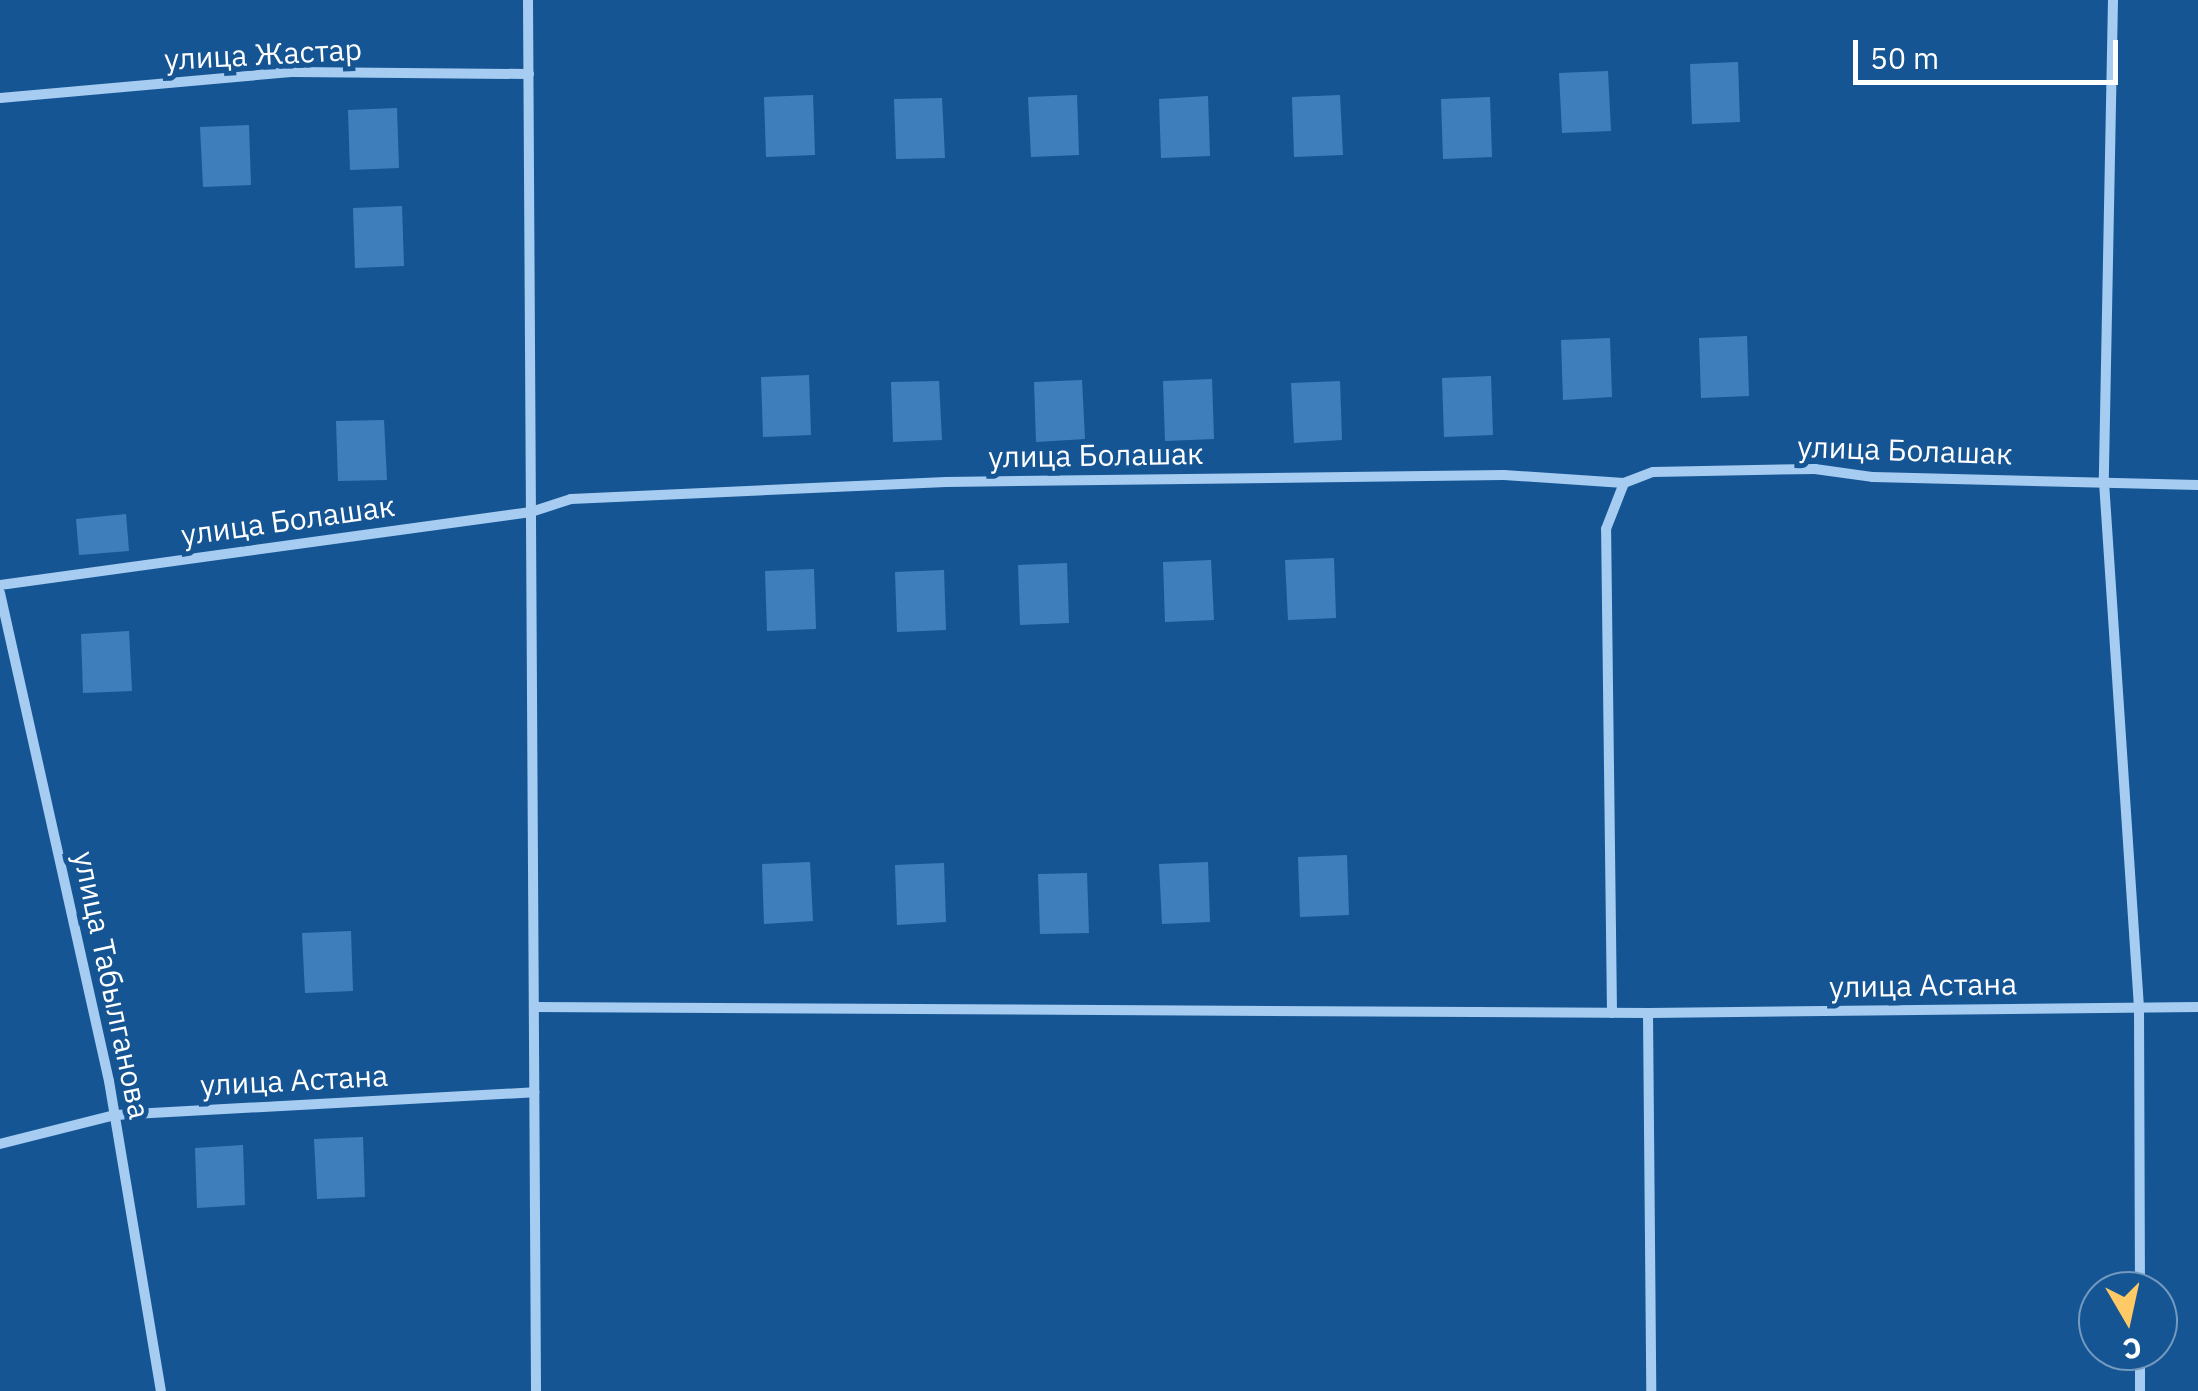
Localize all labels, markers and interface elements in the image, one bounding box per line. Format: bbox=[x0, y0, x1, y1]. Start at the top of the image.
scale bar bbox=[1858, 20, 2123, 82]
street label: улица Жастар bbox=[163, 31, 363, 77]
text: 50 m bbox=[1870, 38, 1939, 77]
street label: улица Болашак bbox=[1797, 428, 2013, 472]
street label: улица Болашак bbox=[988, 435, 1204, 475]
street label: улица Болашак bbox=[179, 487, 397, 553]
street label: улица Табылганова bbox=[66, 848, 158, 1122]
street label: улица Астана bbox=[1829, 965, 2017, 1005]
street label: улица Астана bbox=[199, 1057, 389, 1103]
north arrow bbox=[2078, 1271, 2178, 1371]
text: С bbox=[2121, 1329, 2144, 1369]

